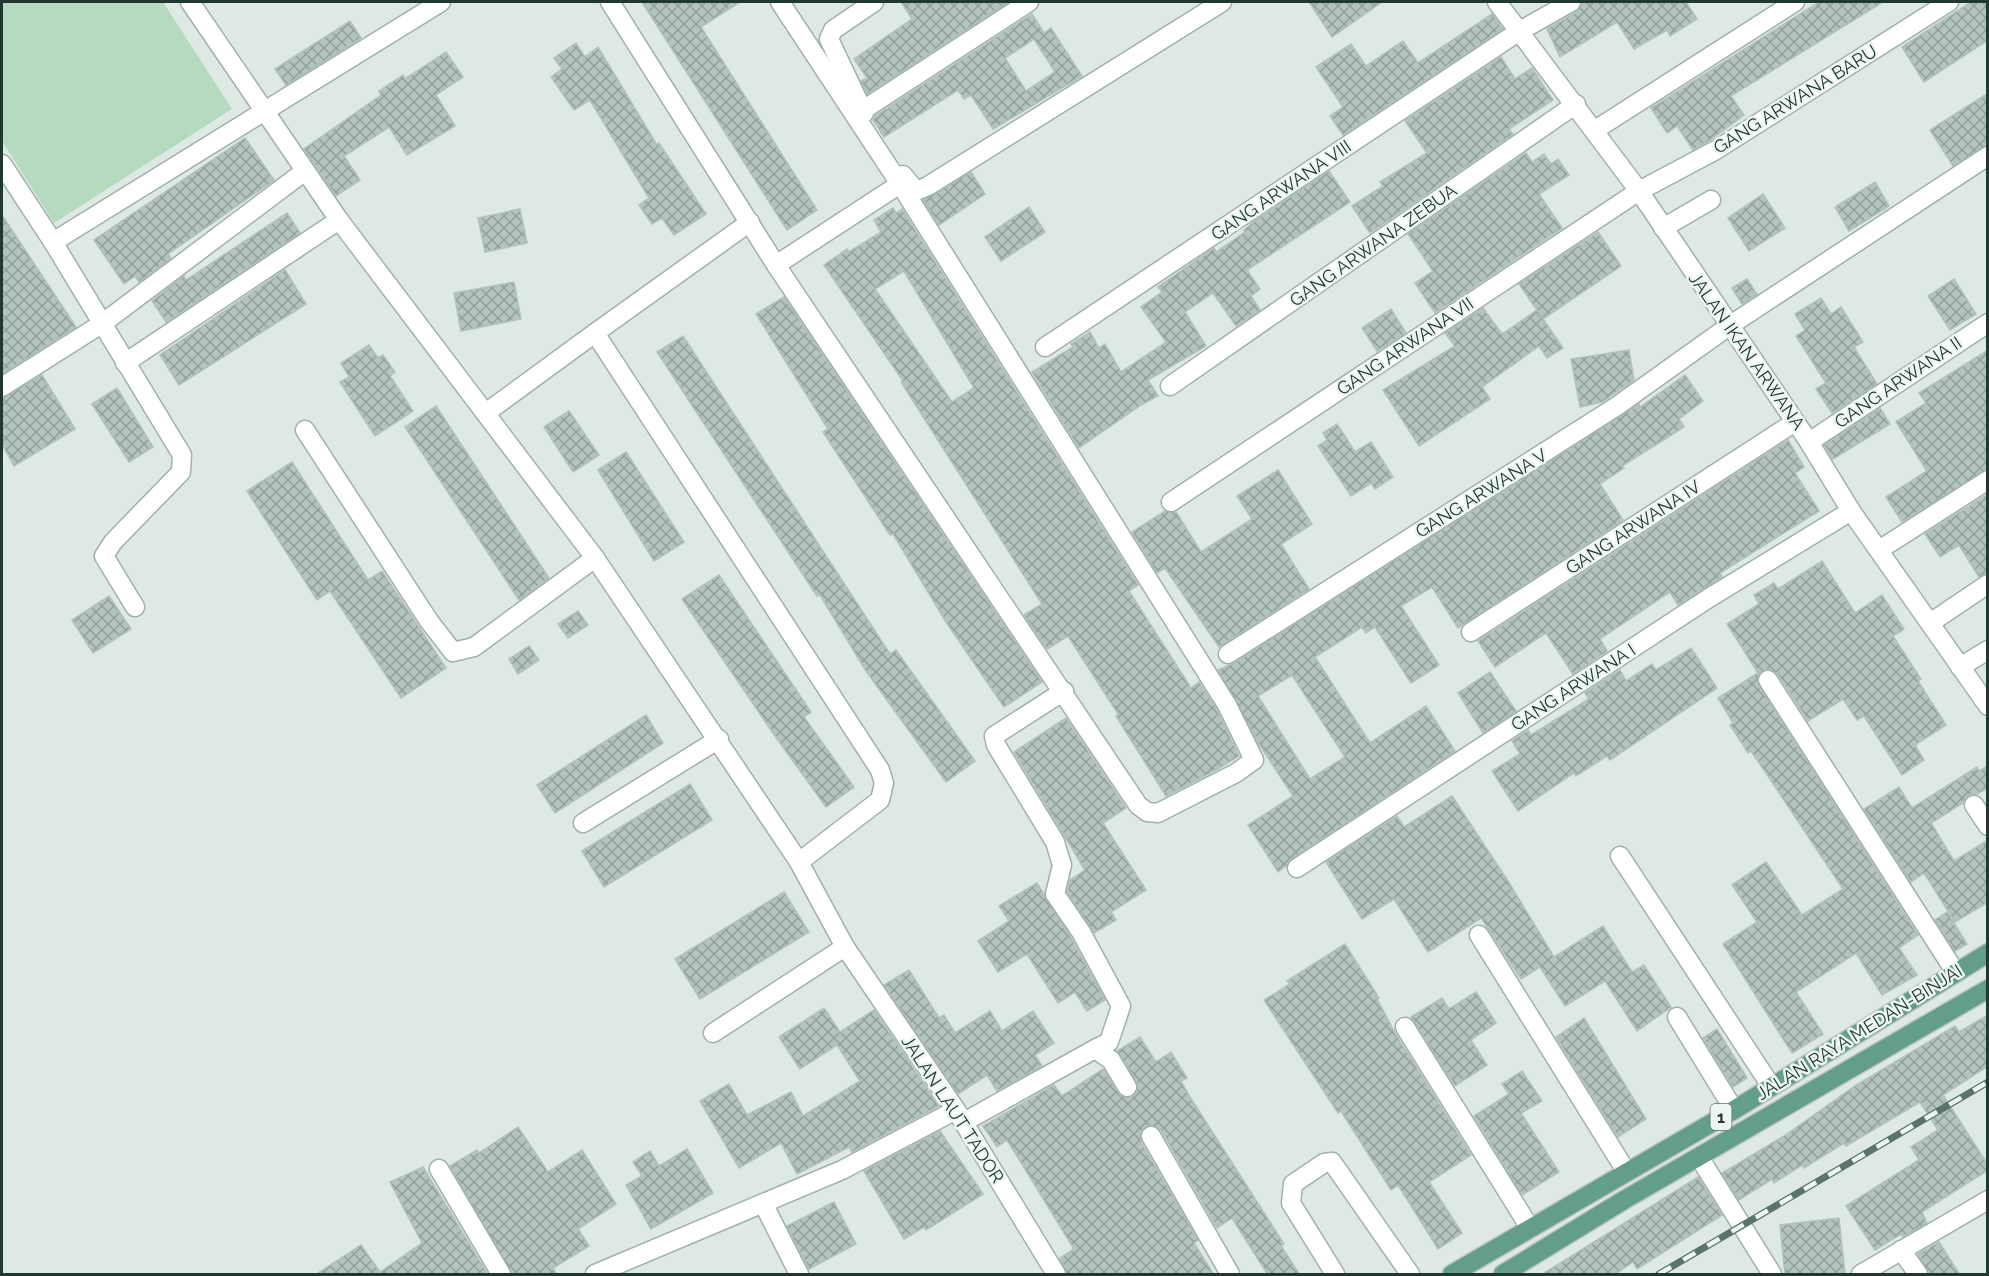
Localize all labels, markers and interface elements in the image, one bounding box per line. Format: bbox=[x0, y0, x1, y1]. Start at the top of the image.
street label: GANG ARWANA BARU bbox=[1709, 40, 1881, 158]
street label: GANG ARWANA VIII bbox=[1207, 135, 1355, 245]
street label: GANG ARWANA ZEBUA bbox=[1285, 179, 1461, 311]
street label: JALAN IKAN ARWANA bbox=[1685, 268, 1809, 434]
street label: GANG ARWANA VII bbox=[1333, 293, 1477, 399]
street label: GANG ARWANA II bbox=[1831, 332, 1965, 432]
street label: GANG ARWANA V bbox=[1411, 444, 1551, 542]
street label: GANG ARWANA IV bbox=[1562, 476, 1704, 578]
street label: GANG ARWANA I bbox=[1507, 639, 1639, 735]
street label: JALAN RAYA MEDAN-BINJAI bbox=[1752, 960, 1966, 1104]
street label: JALAN LAUT TADOR bbox=[897, 1031, 1009, 1187]
road number: 1 bbox=[1710, 1104, 1732, 1130]

